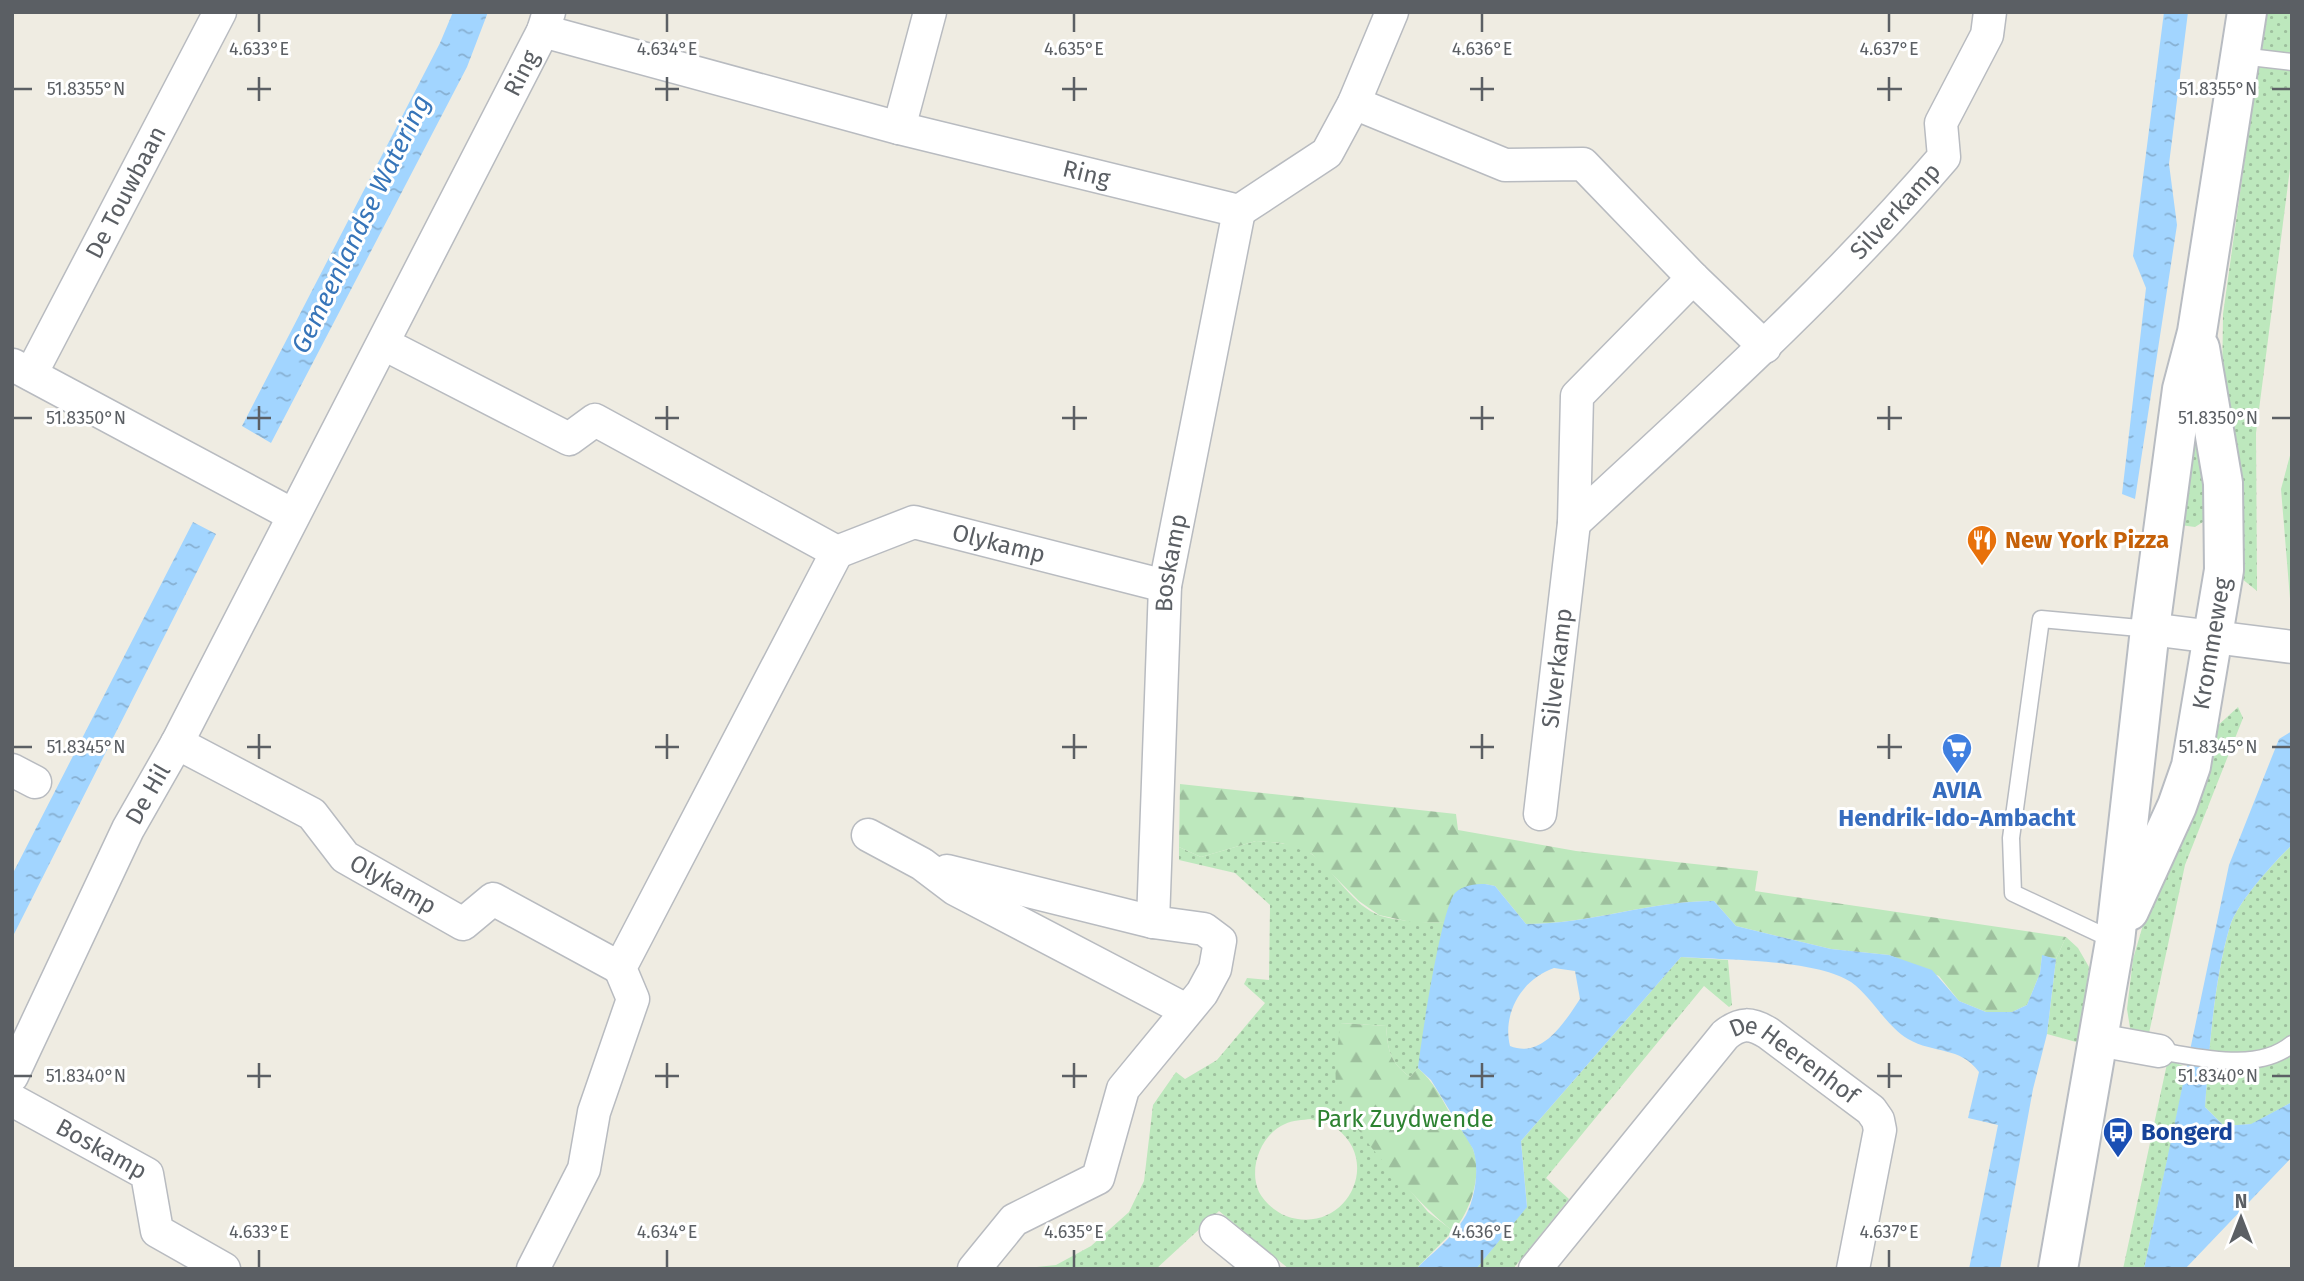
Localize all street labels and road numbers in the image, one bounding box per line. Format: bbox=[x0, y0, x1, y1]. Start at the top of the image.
street label: Ring bbox=[498, 45, 545, 101]
street label: De Touwbaan bbox=[80, 121, 172, 263]
street label: Ring bbox=[1060, 154, 1114, 193]
street label: Silverkamp bbox=[1844, 157, 1946, 265]
street label: Boskamp bbox=[1150, 511, 1193, 613]
street label: Olykamp bbox=[949, 518, 1048, 569]
street label: Krommeweg bbox=[2187, 575, 2237, 712]
street label: Silverkamp bbox=[1536, 606, 1578, 730]
street label: De Hil bbox=[120, 759, 176, 829]
street label: Olykamp bbox=[345, 849, 441, 920]
street label: De Heerenhof bbox=[1725, 1011, 1865, 1111]
street label: Boskamp bbox=[51, 1113, 152, 1185]

